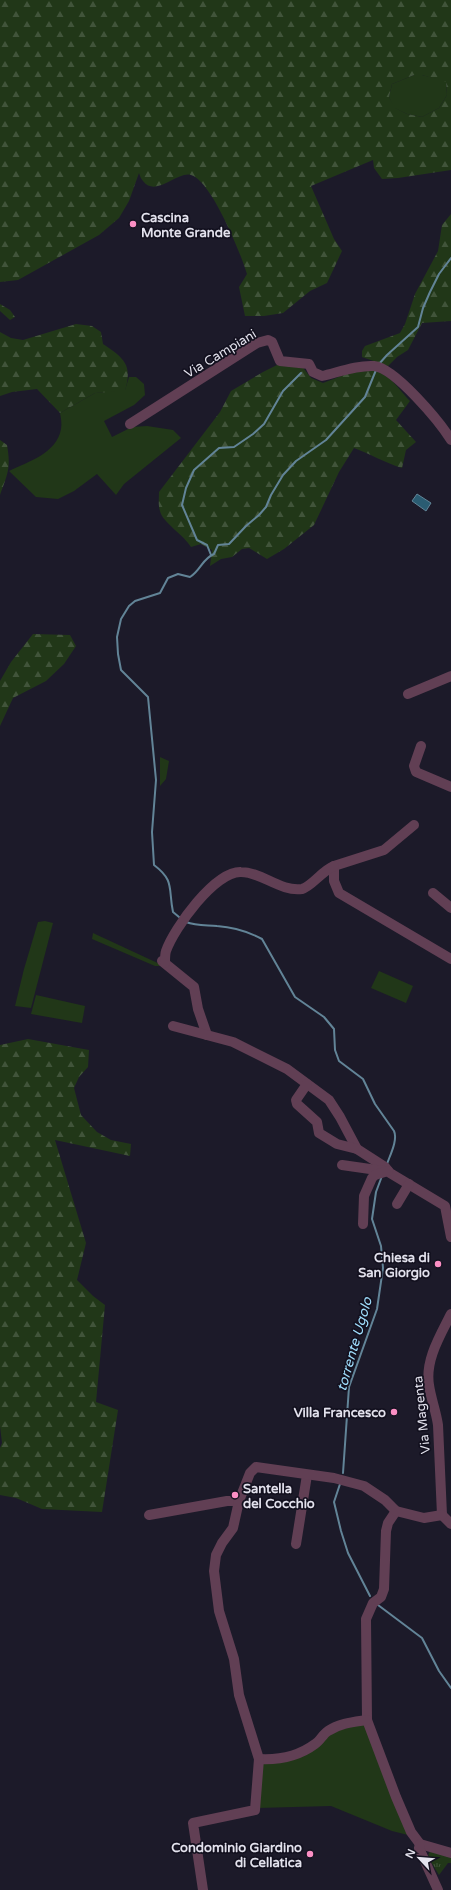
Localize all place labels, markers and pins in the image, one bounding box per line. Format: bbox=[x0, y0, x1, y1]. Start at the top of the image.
place label: Cascina Monte Grande bbox=[141, 210, 231, 241]
marker: Cascina Monte Grande bbox=[128, 219, 138, 229]
place label: Chiesa di San Giorgio bbox=[358, 1250, 430, 1281]
marker: Chiesa di San Giorgio bbox=[433, 1259, 443, 1269]
place label: Villa Francesco bbox=[294, 1405, 386, 1421]
marker: Villa Francesco bbox=[389, 1407, 399, 1417]
place label: Santella del Cocchio bbox=[243, 1481, 315, 1512]
marker: Santella del Cocchio bbox=[230, 1490, 240, 1500]
place label: Condominio Giardino di Cellatica bbox=[171, 1840, 302, 1871]
marker: Condominio Giardino di Cellatica bbox=[305, 1849, 315, 1859]

